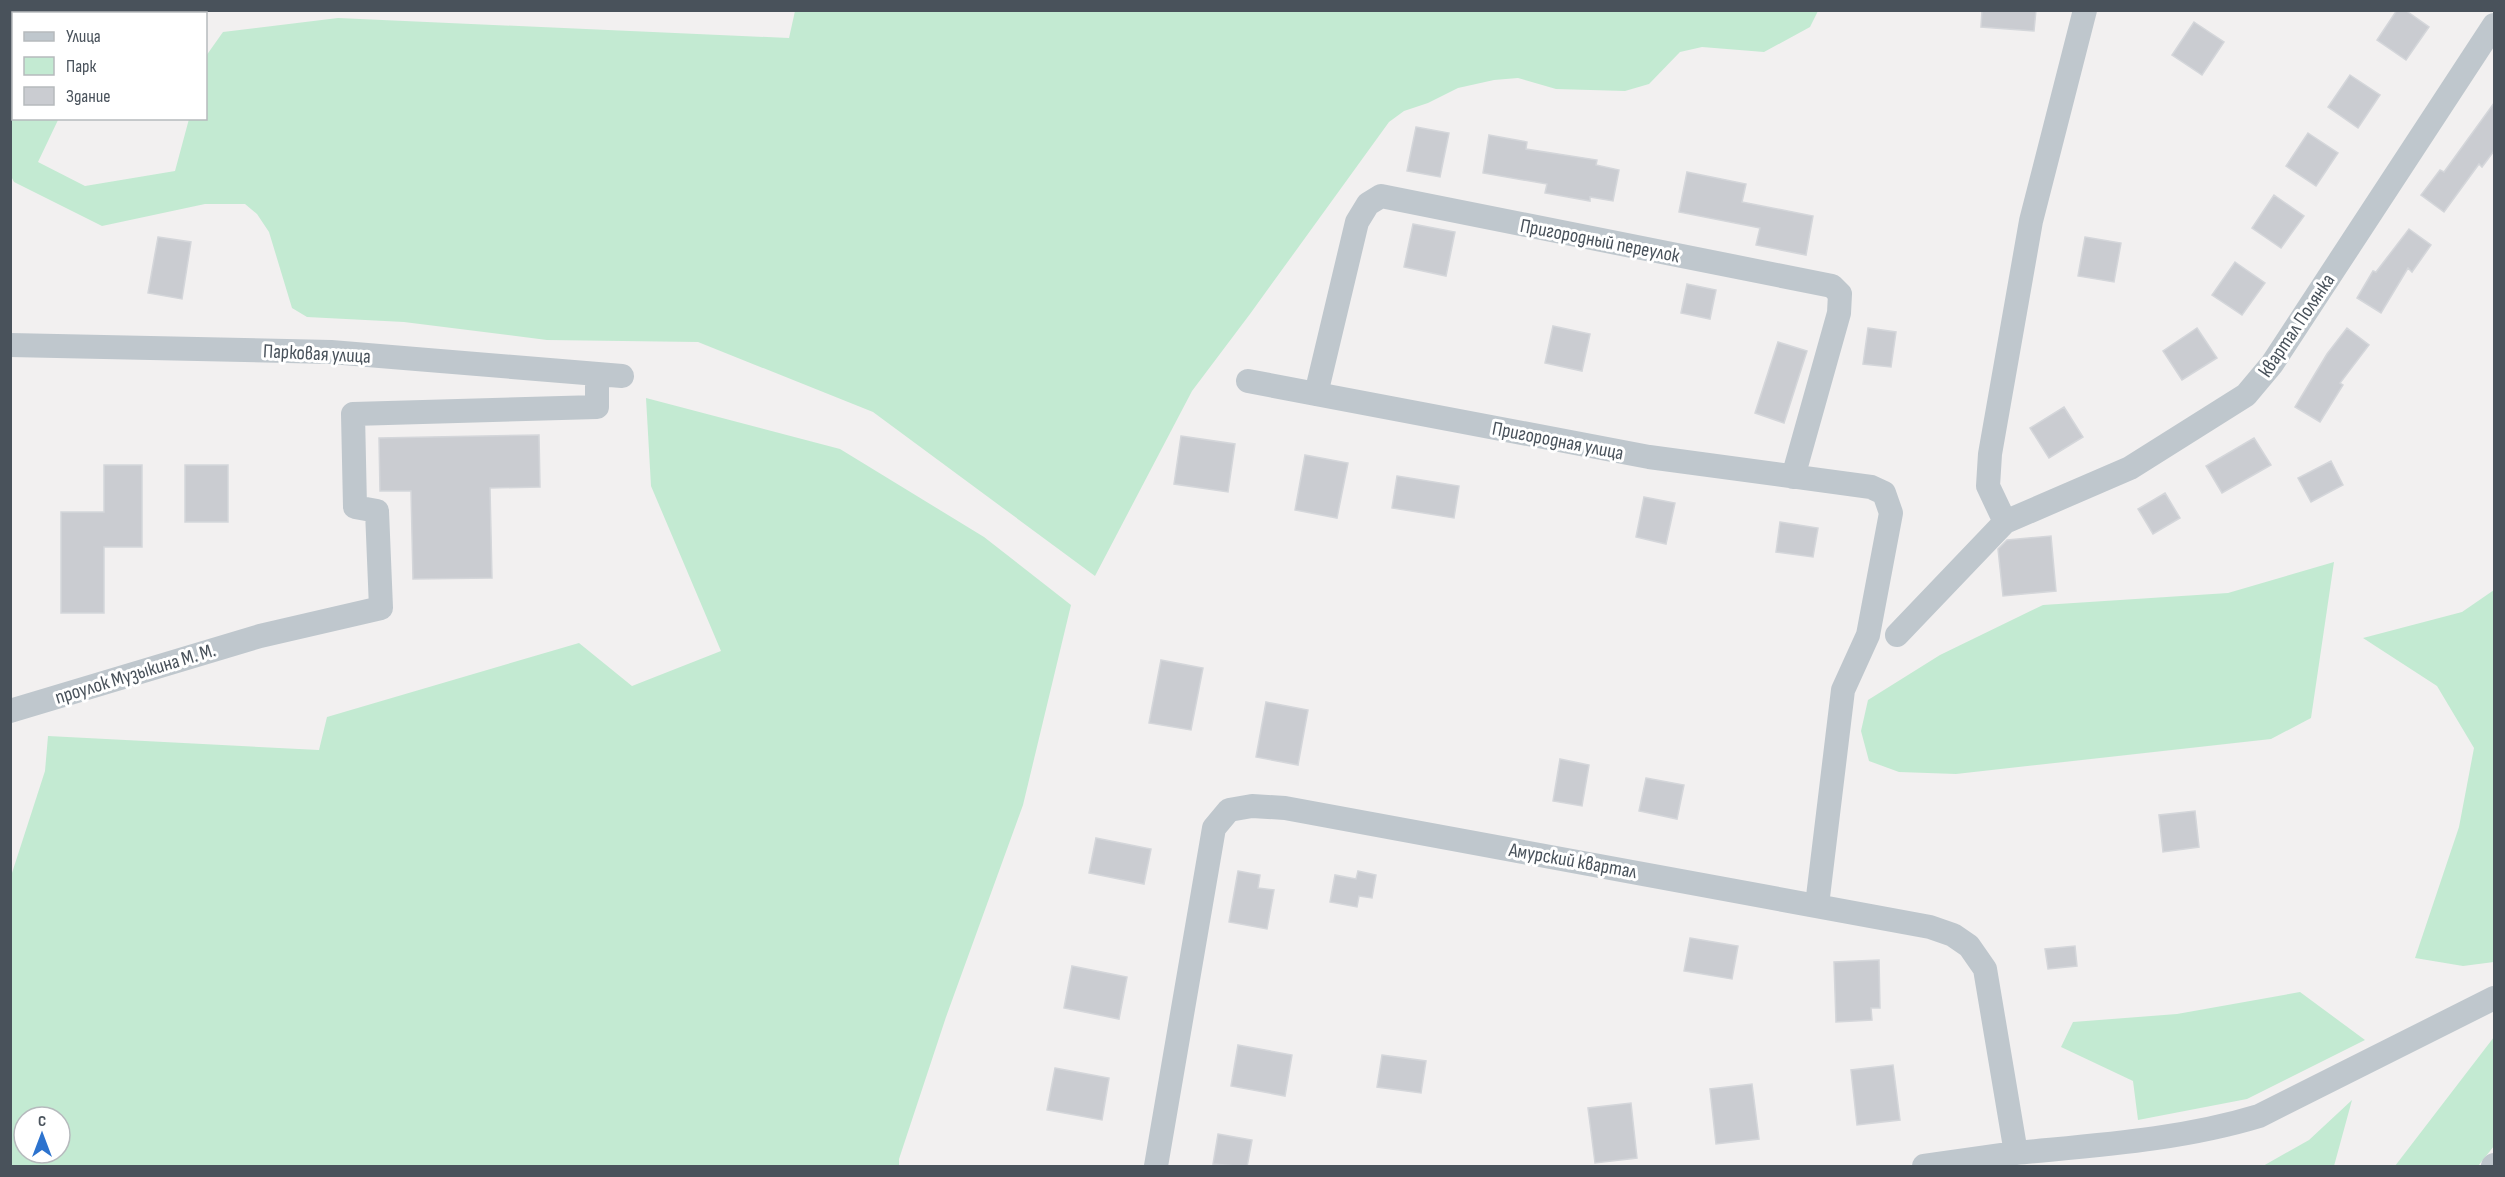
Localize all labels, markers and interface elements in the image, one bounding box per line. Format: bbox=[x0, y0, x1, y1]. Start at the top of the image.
legend bbox=[12, 12, 207, 120]
text: Улица bbox=[66, 26, 101, 47]
text: Парк bbox=[66, 56, 97, 77]
text: Здание bbox=[66, 86, 111, 107]
street label: Пригородный переулок bbox=[1518, 214, 1682, 268]
street label: квартал Полянка bbox=[2253, 269, 2340, 382]
street label: Парковая улица bbox=[262, 339, 371, 369]
street label: Пригородная улица bbox=[1490, 416, 1626, 465]
street label: проулок Музыкина М. М. bbox=[52, 638, 218, 710]
street label: Амурский квартал bbox=[1506, 838, 1639, 884]
north arrow bbox=[12, 1105, 72, 1165]
text: С bbox=[38, 1112, 46, 1131]

